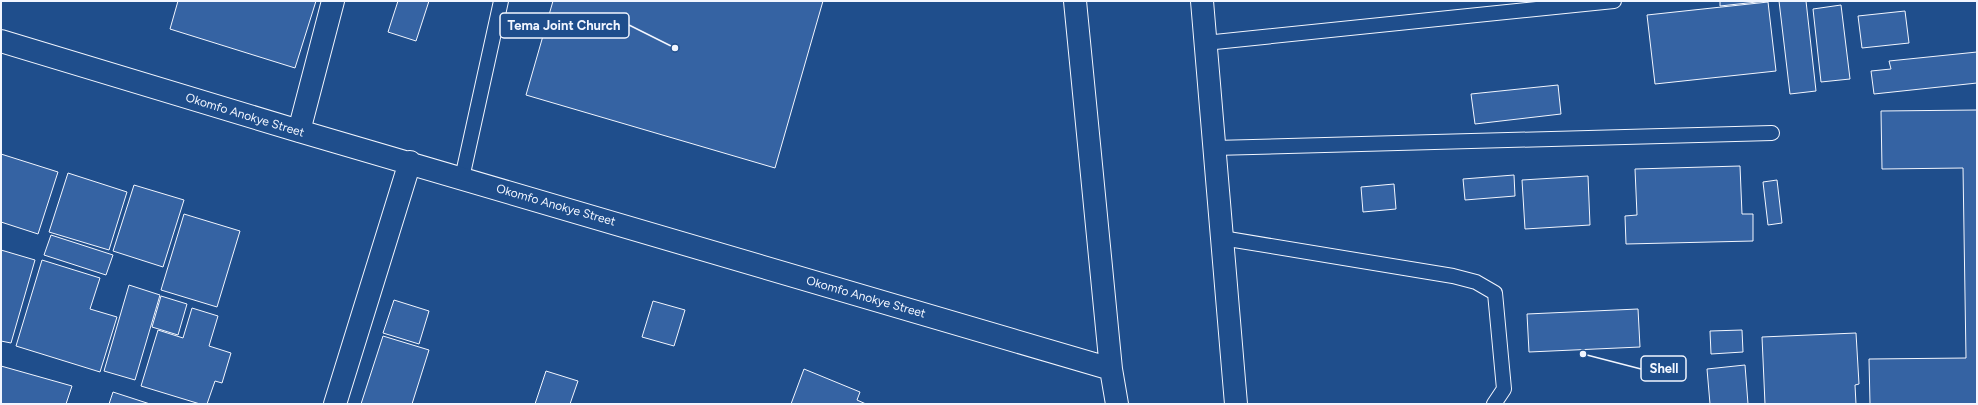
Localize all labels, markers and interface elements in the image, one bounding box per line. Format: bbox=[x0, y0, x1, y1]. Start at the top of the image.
callout: Tema Joint Church bbox=[500, 13, 629, 38]
text: Tema Joint Church bbox=[508, 18, 620, 33]
street label: Okomfo Anokye Street bbox=[184, 90, 306, 140]
street label: Okomfo Anokye Street bbox=[495, 181, 618, 229]
street label: Okomfo Anokye Street bbox=[805, 273, 928, 321]
callout: Shell bbox=[1641, 356, 1686, 381]
text: Shell bbox=[1650, 361, 1678, 376]

